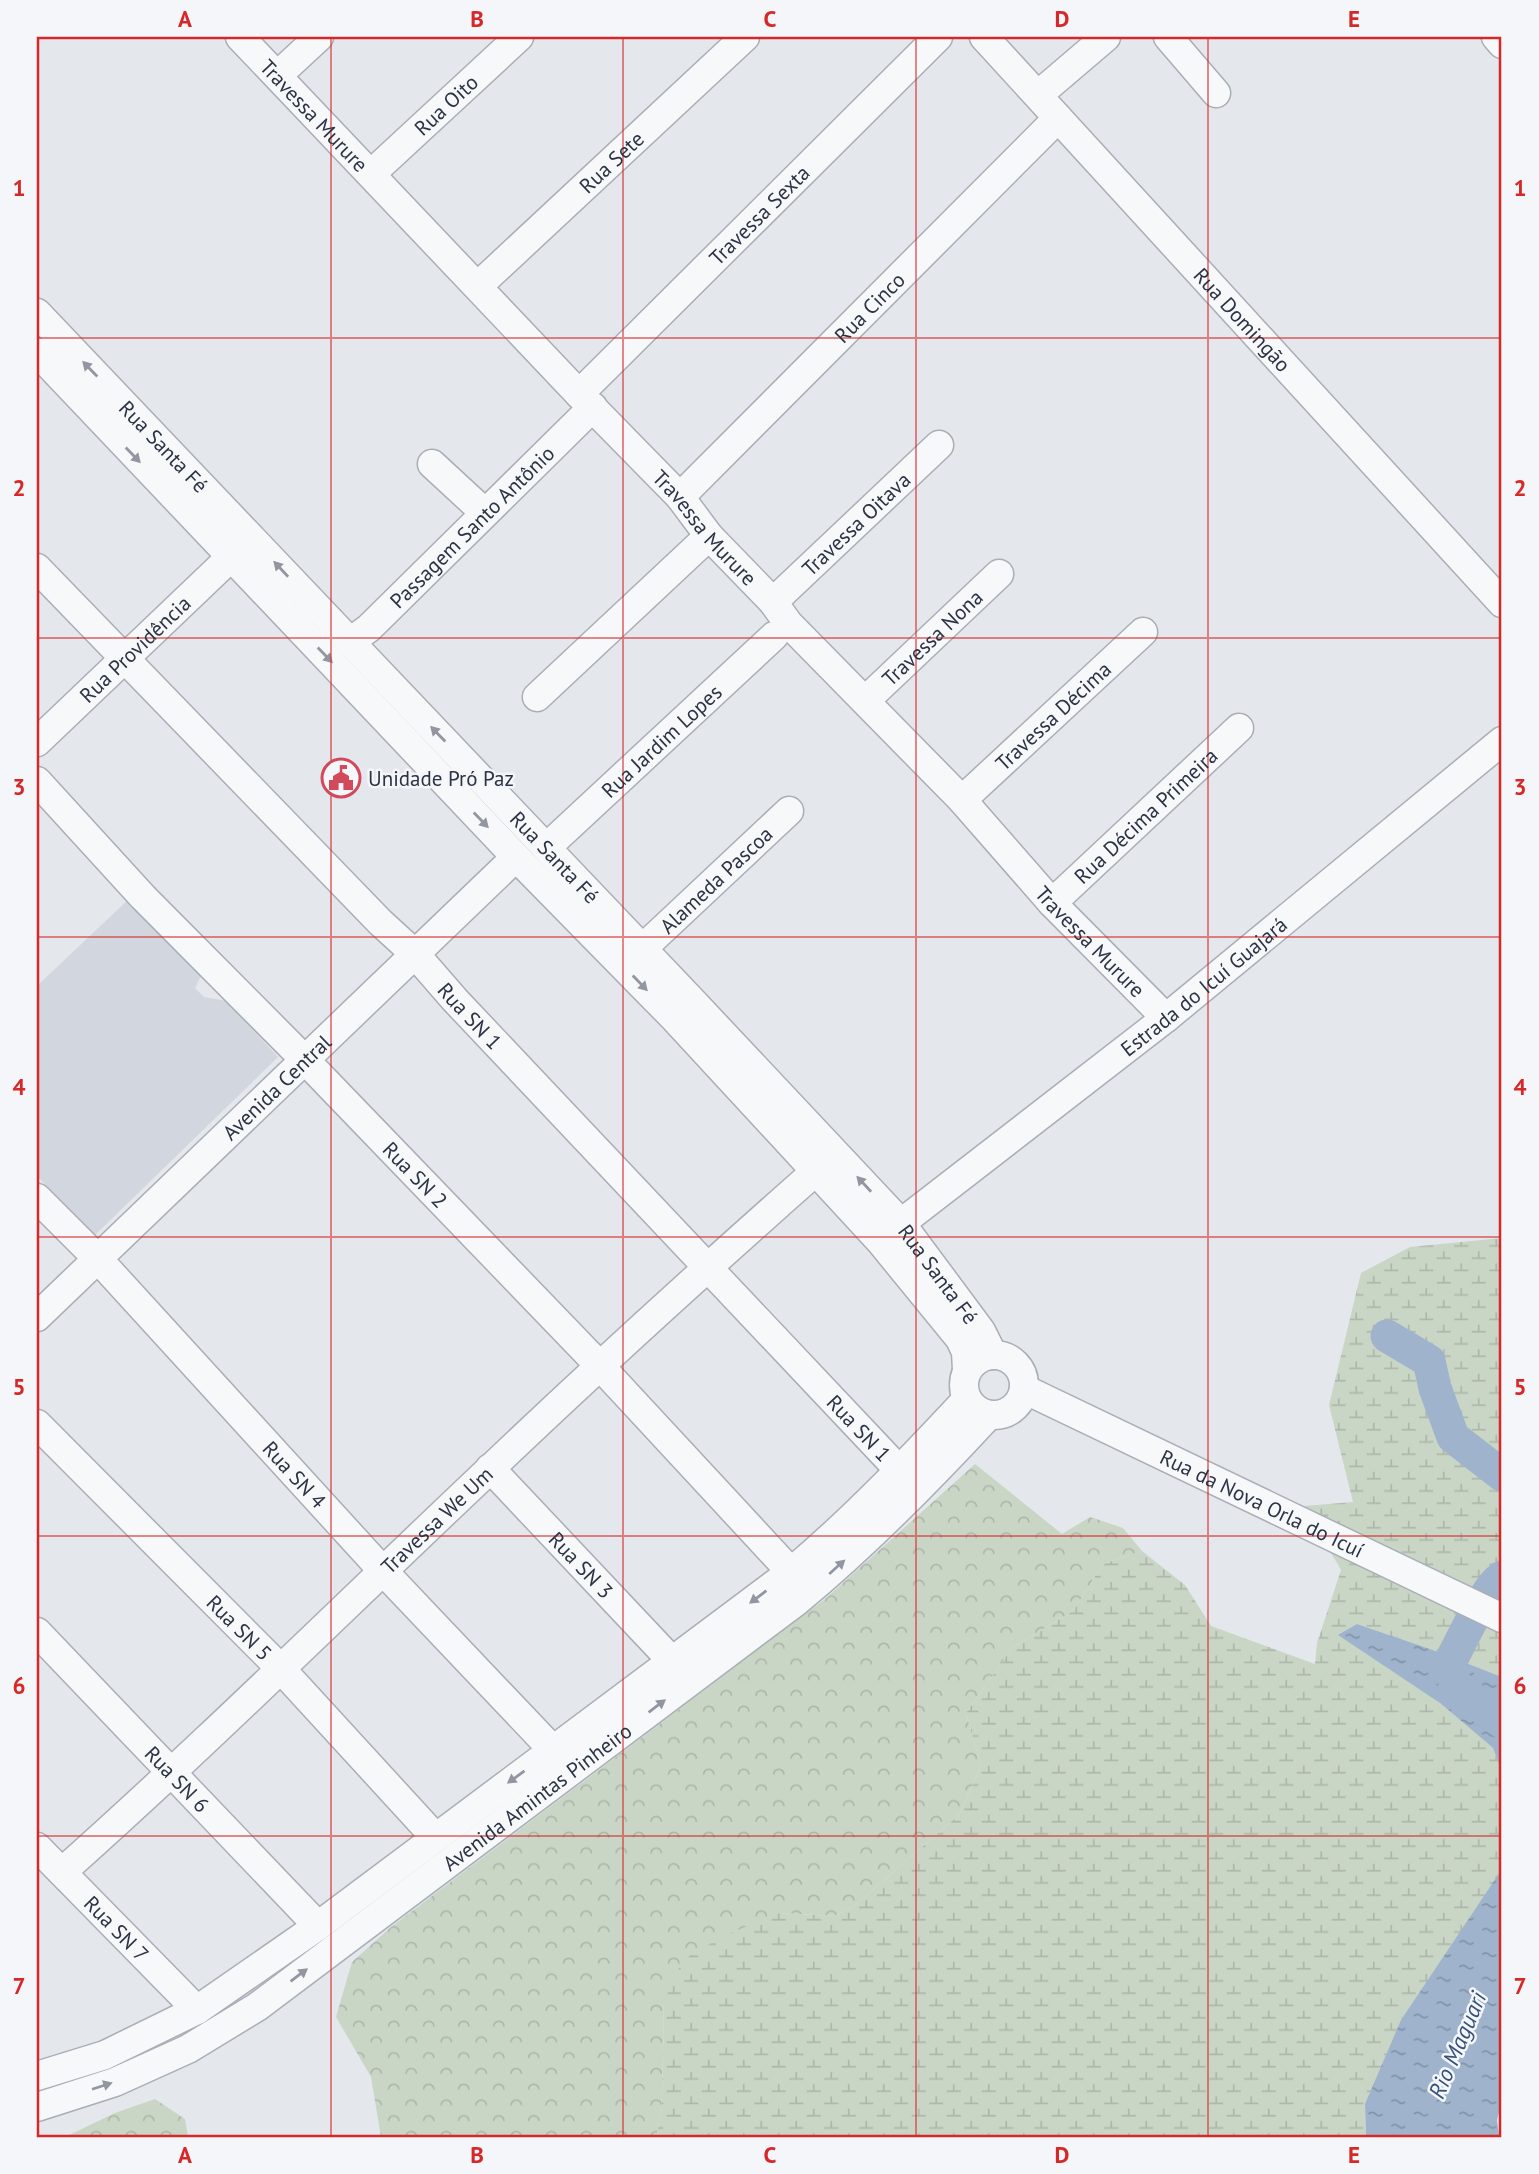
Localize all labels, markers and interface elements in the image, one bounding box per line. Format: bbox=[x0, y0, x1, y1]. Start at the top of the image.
text: A bbox=[178, 4, 192, 33]
text: B bbox=[470, 4, 484, 33]
text: C bbox=[764, 4, 777, 33]
text: D bbox=[1055, 4, 1069, 33]
text: E bbox=[1348, 4, 1360, 33]
street label: Travessa Murure bbox=[254, 53, 374, 177]
street label: Rua Oito bbox=[408, 68, 484, 141]
street label: Rua Sete bbox=[573, 125, 649, 199]
street label: Travessa Sexta bbox=[703, 159, 815, 271]
text: 1 bbox=[12, 173, 26, 202]
text: 1 bbox=[1513, 173, 1527, 202]
street label: Rua Domingão bbox=[1188, 262, 1297, 377]
street label: Rua Cinco bbox=[828, 266, 910, 348]
one-way arrow bbox=[83, 361, 99, 378]
street label: Rua Santa Fé bbox=[114, 394, 214, 498]
street label: Passagem Santo Antônio bbox=[384, 439, 560, 614]
one-way arrow bbox=[125, 446, 141, 463]
street label: Travessa Murure bbox=[647, 464, 763, 591]
street label: Travessa Oitava bbox=[796, 466, 916, 581]
text: 2 bbox=[12, 473, 26, 502]
text: 2 bbox=[1513, 473, 1527, 502]
one-way arrow bbox=[273, 561, 289, 578]
street label: Travessa Nona bbox=[876, 583, 988, 691]
street label: Rua Providência bbox=[73, 590, 196, 708]
one-way arrow bbox=[316, 646, 332, 663]
street label: Travessa Décima bbox=[989, 655, 1116, 776]
street label: Rua Jardim Lopes bbox=[595, 678, 727, 803]
one-way arrow bbox=[430, 726, 446, 743]
street label: Rua Décima Primeira bbox=[1068, 742, 1223, 889]
public building icon: Unidade Pró Paz bbox=[320, 757, 362, 799]
place label: Unidade Pró Paz bbox=[368, 765, 514, 792]
text: 3 bbox=[12, 772, 26, 801]
text: 3 bbox=[1513, 772, 1527, 801]
street label: Rua Santa Fé bbox=[505, 805, 605, 909]
one-way arrow bbox=[473, 811, 489, 828]
street label: Alameda Pascoa bbox=[654, 820, 778, 939]
street label: Travessa Murure bbox=[1030, 880, 1151, 1003]
street label: Estrada do Icuí Guajará bbox=[1115, 911, 1292, 1062]
one-way arrow bbox=[631, 975, 648, 992]
street label: Rua SN 1 bbox=[432, 977, 508, 1055]
street label: Avenida Central bbox=[216, 1029, 337, 1146]
text: 4 bbox=[12, 1072, 26, 1101]
text: 4 bbox=[1513, 1072, 1527, 1101]
street label: Rua SN 2 bbox=[377, 1136, 454, 1213]
one-way arrow bbox=[855, 1175, 872, 1192]
street label: Rua Santa Fé bbox=[893, 1219, 984, 1329]
text: 5 bbox=[12, 1372, 26, 1401]
text: 5 bbox=[1513, 1372, 1527, 1401]
street label: Rua SN 1 bbox=[821, 1389, 897, 1467]
street label: Rua SN 4 bbox=[257, 1435, 332, 1514]
street label: Rua da Nova Orla do Icuí bbox=[1156, 1443, 1369, 1564]
street label: Travessa We Um bbox=[375, 1460, 498, 1580]
street label: Rua SN 3 bbox=[543, 1526, 619, 1604]
one-way arrow bbox=[828, 1559, 846, 1575]
street label: Rua SN 5 bbox=[201, 1589, 278, 1666]
one-way arrow bbox=[749, 1590, 767, 1605]
text: 6 bbox=[12, 1671, 26, 1700]
text: 6 bbox=[1513, 1671, 1527, 1700]
one-way arrow bbox=[648, 1699, 666, 1713]
street label: Avenida Amintas Pinheiro bbox=[437, 1717, 637, 1876]
street label: Rua SN 6 bbox=[139, 1740, 215, 1818]
one-way arrow bbox=[508, 1770, 526, 1785]
street label: Rua SN 7 bbox=[78, 1890, 155, 1967]
one-way arrow bbox=[290, 1969, 308, 1983]
text: 7 bbox=[12, 1971, 26, 2000]
text: 7 bbox=[1513, 1971, 1527, 2000]
water label: Rio Maguari bbox=[1422, 1986, 1493, 2103]
one-way arrow bbox=[91, 2080, 112, 2091]
text: A bbox=[178, 2140, 192, 2169]
text: B bbox=[470, 2140, 484, 2169]
text: C bbox=[764, 2140, 777, 2169]
text: D bbox=[1055, 2140, 1069, 2169]
text: E bbox=[1348, 2140, 1360, 2169]

